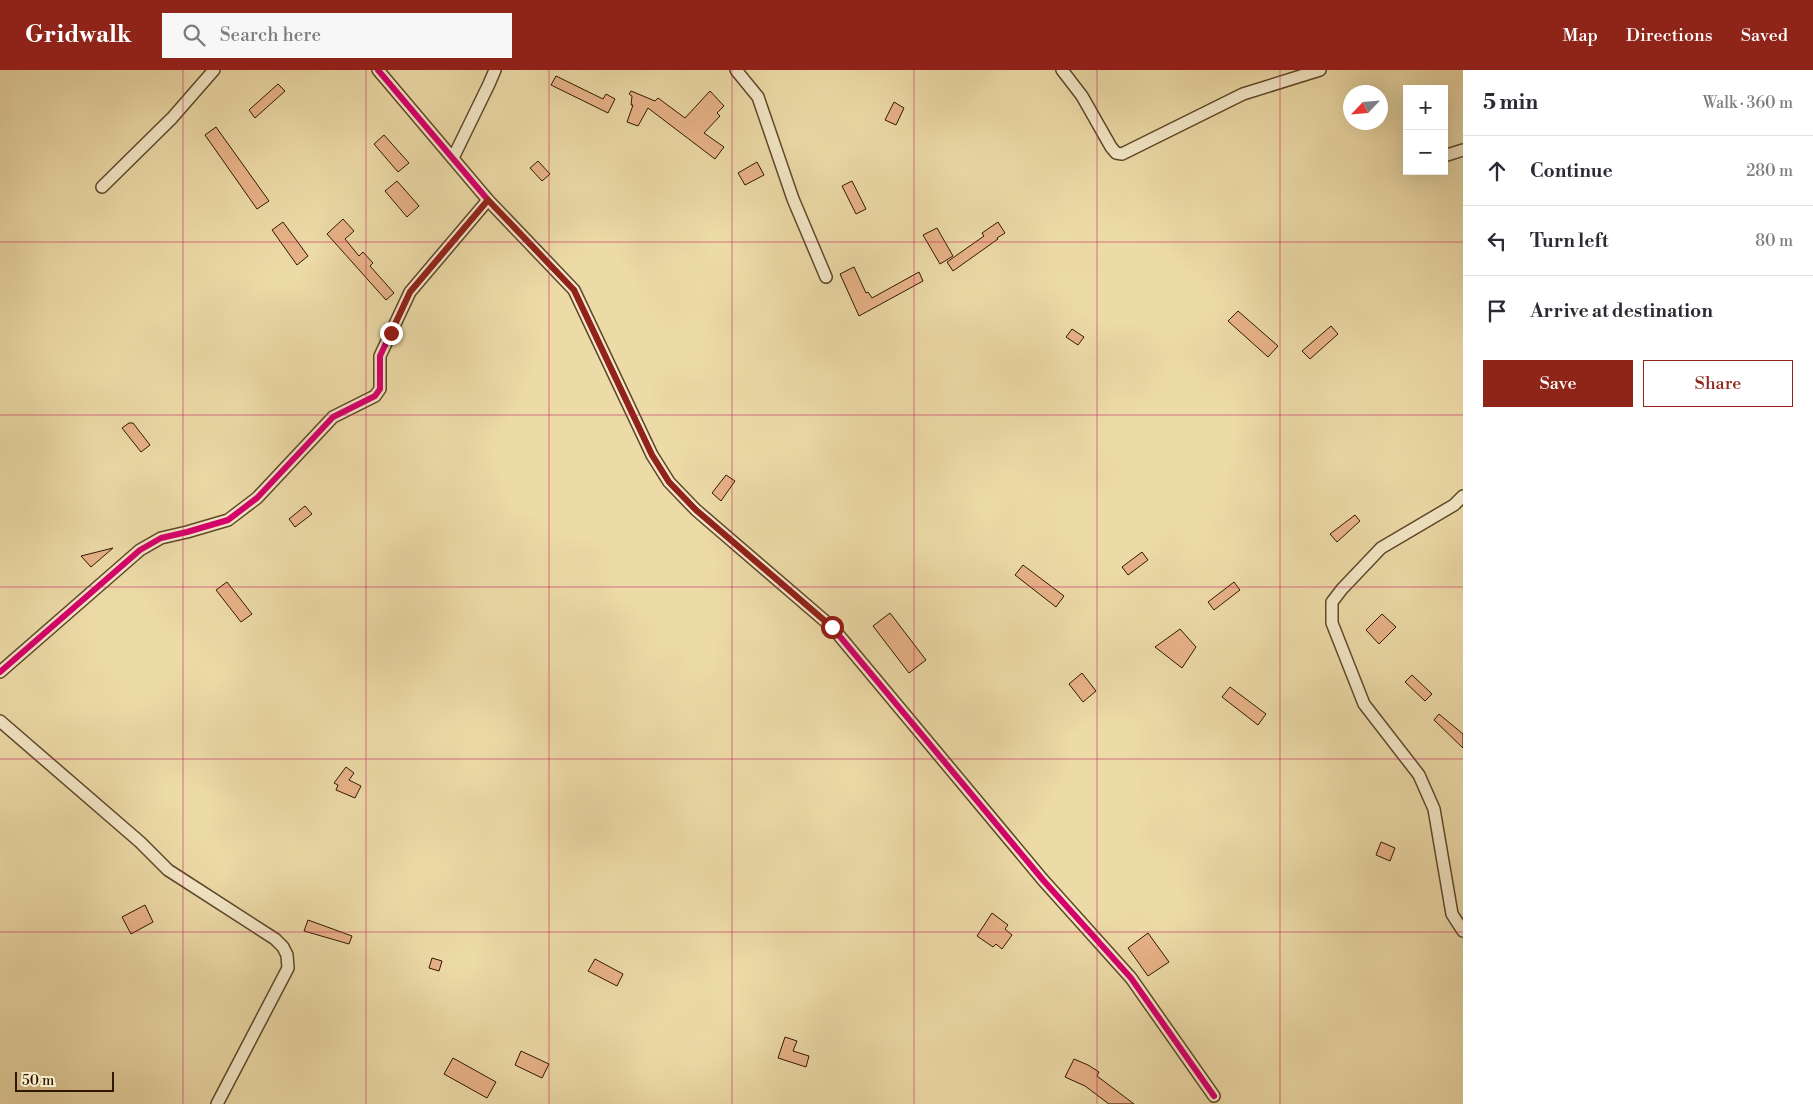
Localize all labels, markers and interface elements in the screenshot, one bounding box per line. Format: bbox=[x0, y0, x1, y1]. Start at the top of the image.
search box bbox=[162, 13, 512, 58]
text: Gridwalk bbox=[25, 20, 132, 50]
icon: search bbox=[180, 21, 208, 49]
text: Search here bbox=[220, 23, 321, 47]
text: Map bbox=[1562, 24, 1598, 47]
text: Directions bbox=[1626, 24, 1713, 47]
text: Saved bbox=[1741, 24, 1788, 47]
north arrow bbox=[1343, 85, 1388, 130]
map controls bbox=[1403, 85, 1448, 175]
button: + bbox=[1403, 85, 1448, 130]
text: 5 min bbox=[1483, 90, 1538, 116]
text: Walk · 360 m bbox=[1703, 93, 1793, 113]
button: − bbox=[1403, 130, 1448, 175]
icon: ahead bbox=[1483, 157, 1511, 185]
text: Continue bbox=[1530, 159, 1613, 183]
text: 280 m bbox=[1746, 161, 1793, 181]
icon: left bbox=[1483, 227, 1511, 255]
text: Turn left bbox=[1530, 229, 1609, 253]
text: 80 m bbox=[1755, 231, 1793, 251]
icon: arrive bbox=[1483, 297, 1511, 325]
text: Arrive at destination bbox=[1530, 299, 1713, 323]
route end bbox=[380, 322, 403, 345]
button: Save bbox=[1483, 360, 1633, 407]
button: Share bbox=[1643, 360, 1793, 407]
route start bbox=[821, 616, 844, 639]
scale bar bbox=[15, 1069, 114, 1092]
text: 50 m bbox=[22, 1072, 54, 1090]

